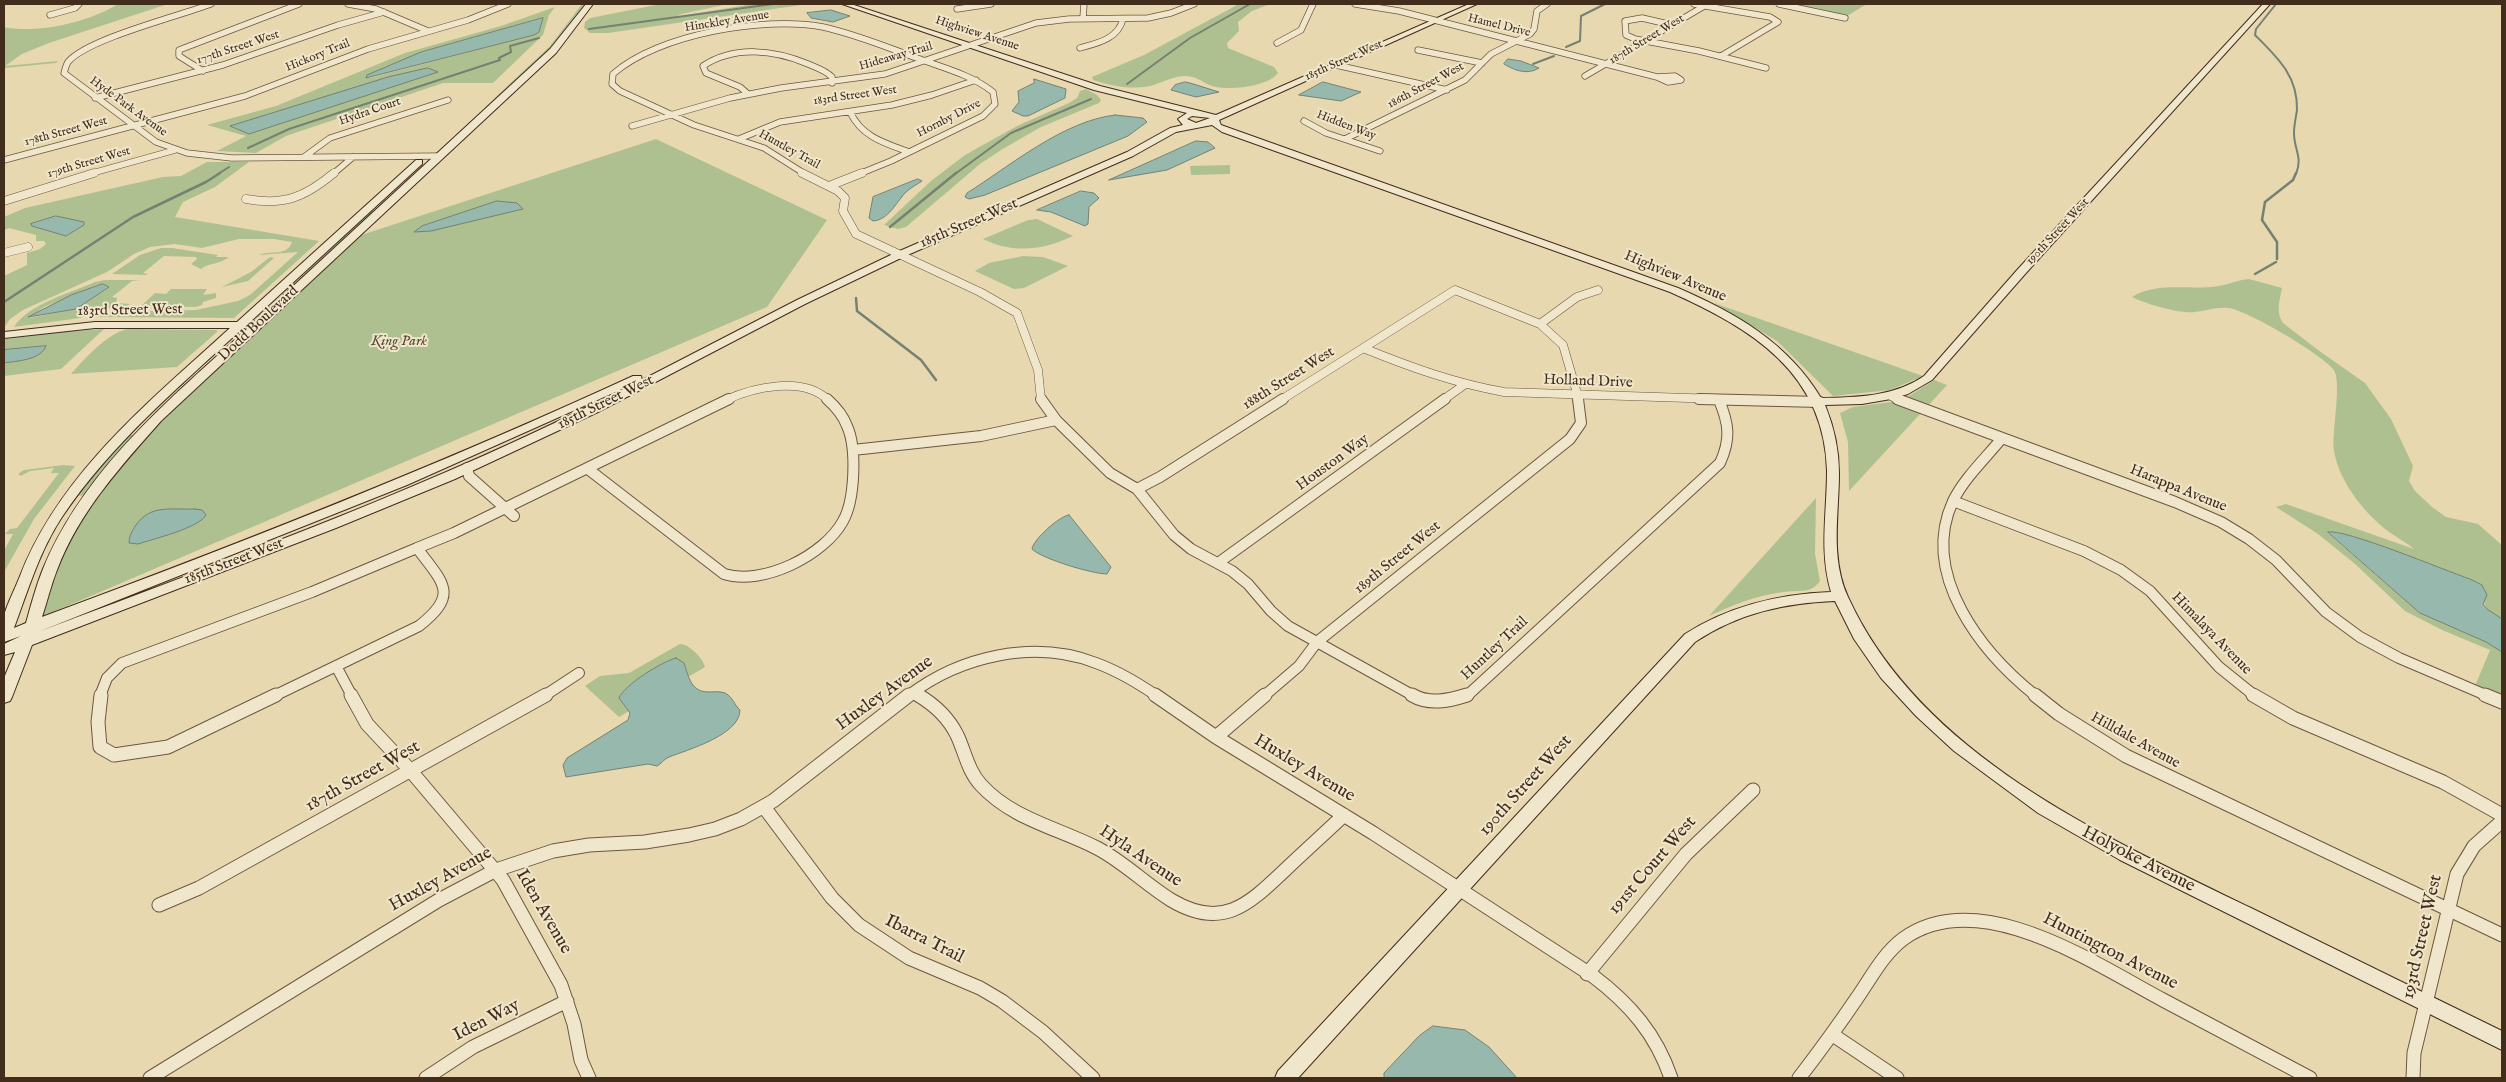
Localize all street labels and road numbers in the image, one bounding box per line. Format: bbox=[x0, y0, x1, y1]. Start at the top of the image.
street label: Hinckley Avenue bbox=[684, 8, 770, 36]
street label: Hamel Drive bbox=[1466, 11, 1532, 41]
street label: 187th Street West bbox=[1607, 12, 1687, 68]
street label: Highview Avenue bbox=[933, 14, 1021, 54]
street label: 177th Street West bbox=[195, 28, 281, 68]
street label: Hickory Trail bbox=[284, 37, 352, 75]
street label: 185th Street West bbox=[1303, 37, 1385, 85]
street label: Hideaway Trail bbox=[858, 40, 934, 74]
street label: 186th Street West bbox=[1385, 60, 1467, 112]
street label: Hyde Park Avenue bbox=[86, 74, 170, 140]
street label: 183rd Street West bbox=[812, 83, 898, 109]
street label: Hydra Court bbox=[337, 95, 403, 129]
street label: Hornby Drive bbox=[915, 97, 983, 141]
street label: Hidden Way bbox=[1314, 108, 1378, 144]
street label: 178th Street West bbox=[23, 114, 109, 150]
street label: Huntley Trail bbox=[756, 127, 822, 173]
street label: 179th Street West bbox=[46, 144, 132, 182]
street label: 185th Street West bbox=[917, 195, 1021, 253]
street label: 190th Street West bbox=[2023, 196, 2093, 268]
street label: Highview Avenue bbox=[1621, 247, 1729, 307]
street label: Dodd Boulevard bbox=[215, 282, 303, 366]
street label: 183rd Street West bbox=[77, 301, 183, 321]
street label: 188th Street West bbox=[1240, 344, 1338, 414]
street label: Holland Drive bbox=[1543, 371, 1633, 393]
street label: 185th Street West bbox=[555, 372, 657, 434]
street label: Houston Way bbox=[1293, 431, 1373, 495]
street label: Harappa Avenue bbox=[2127, 461, 2229, 517]
street label: 189th Street West bbox=[1351, 518, 1445, 598]
street label: 185th Street West bbox=[182, 535, 286, 589]
street label: Himalaya Avenue bbox=[2167, 589, 2255, 679]
street label: Huntley Trail bbox=[1458, 613, 1532, 685]
street label: Huxley Avenue bbox=[832, 652, 938, 736]
street label: Hilldale Avenue bbox=[2087, 709, 2183, 773]
street label: Huxley Avenue bbox=[1249, 730, 1359, 808]
street label: 190th Street West bbox=[1475, 731, 1577, 841]
street label: 187th Street West bbox=[302, 737, 424, 817]
street label: 191st Court West bbox=[1604, 812, 1702, 920]
street label: Hyla Avenue bbox=[1094, 821, 1186, 893]
street label: Holyoke Avenue bbox=[2078, 822, 2198, 898]
street label: Huxley Avenue bbox=[386, 843, 496, 917]
street label: Iden Avenue bbox=[510, 866, 576, 958]
street label: 193rd Street West bbox=[2398, 873, 2448, 1001]
street label: Huntington Avenue bbox=[2039, 909, 2181, 995]
street label: Ibarra Trail bbox=[881, 911, 967, 969]
street label: Iden Way bbox=[450, 995, 524, 1047]

